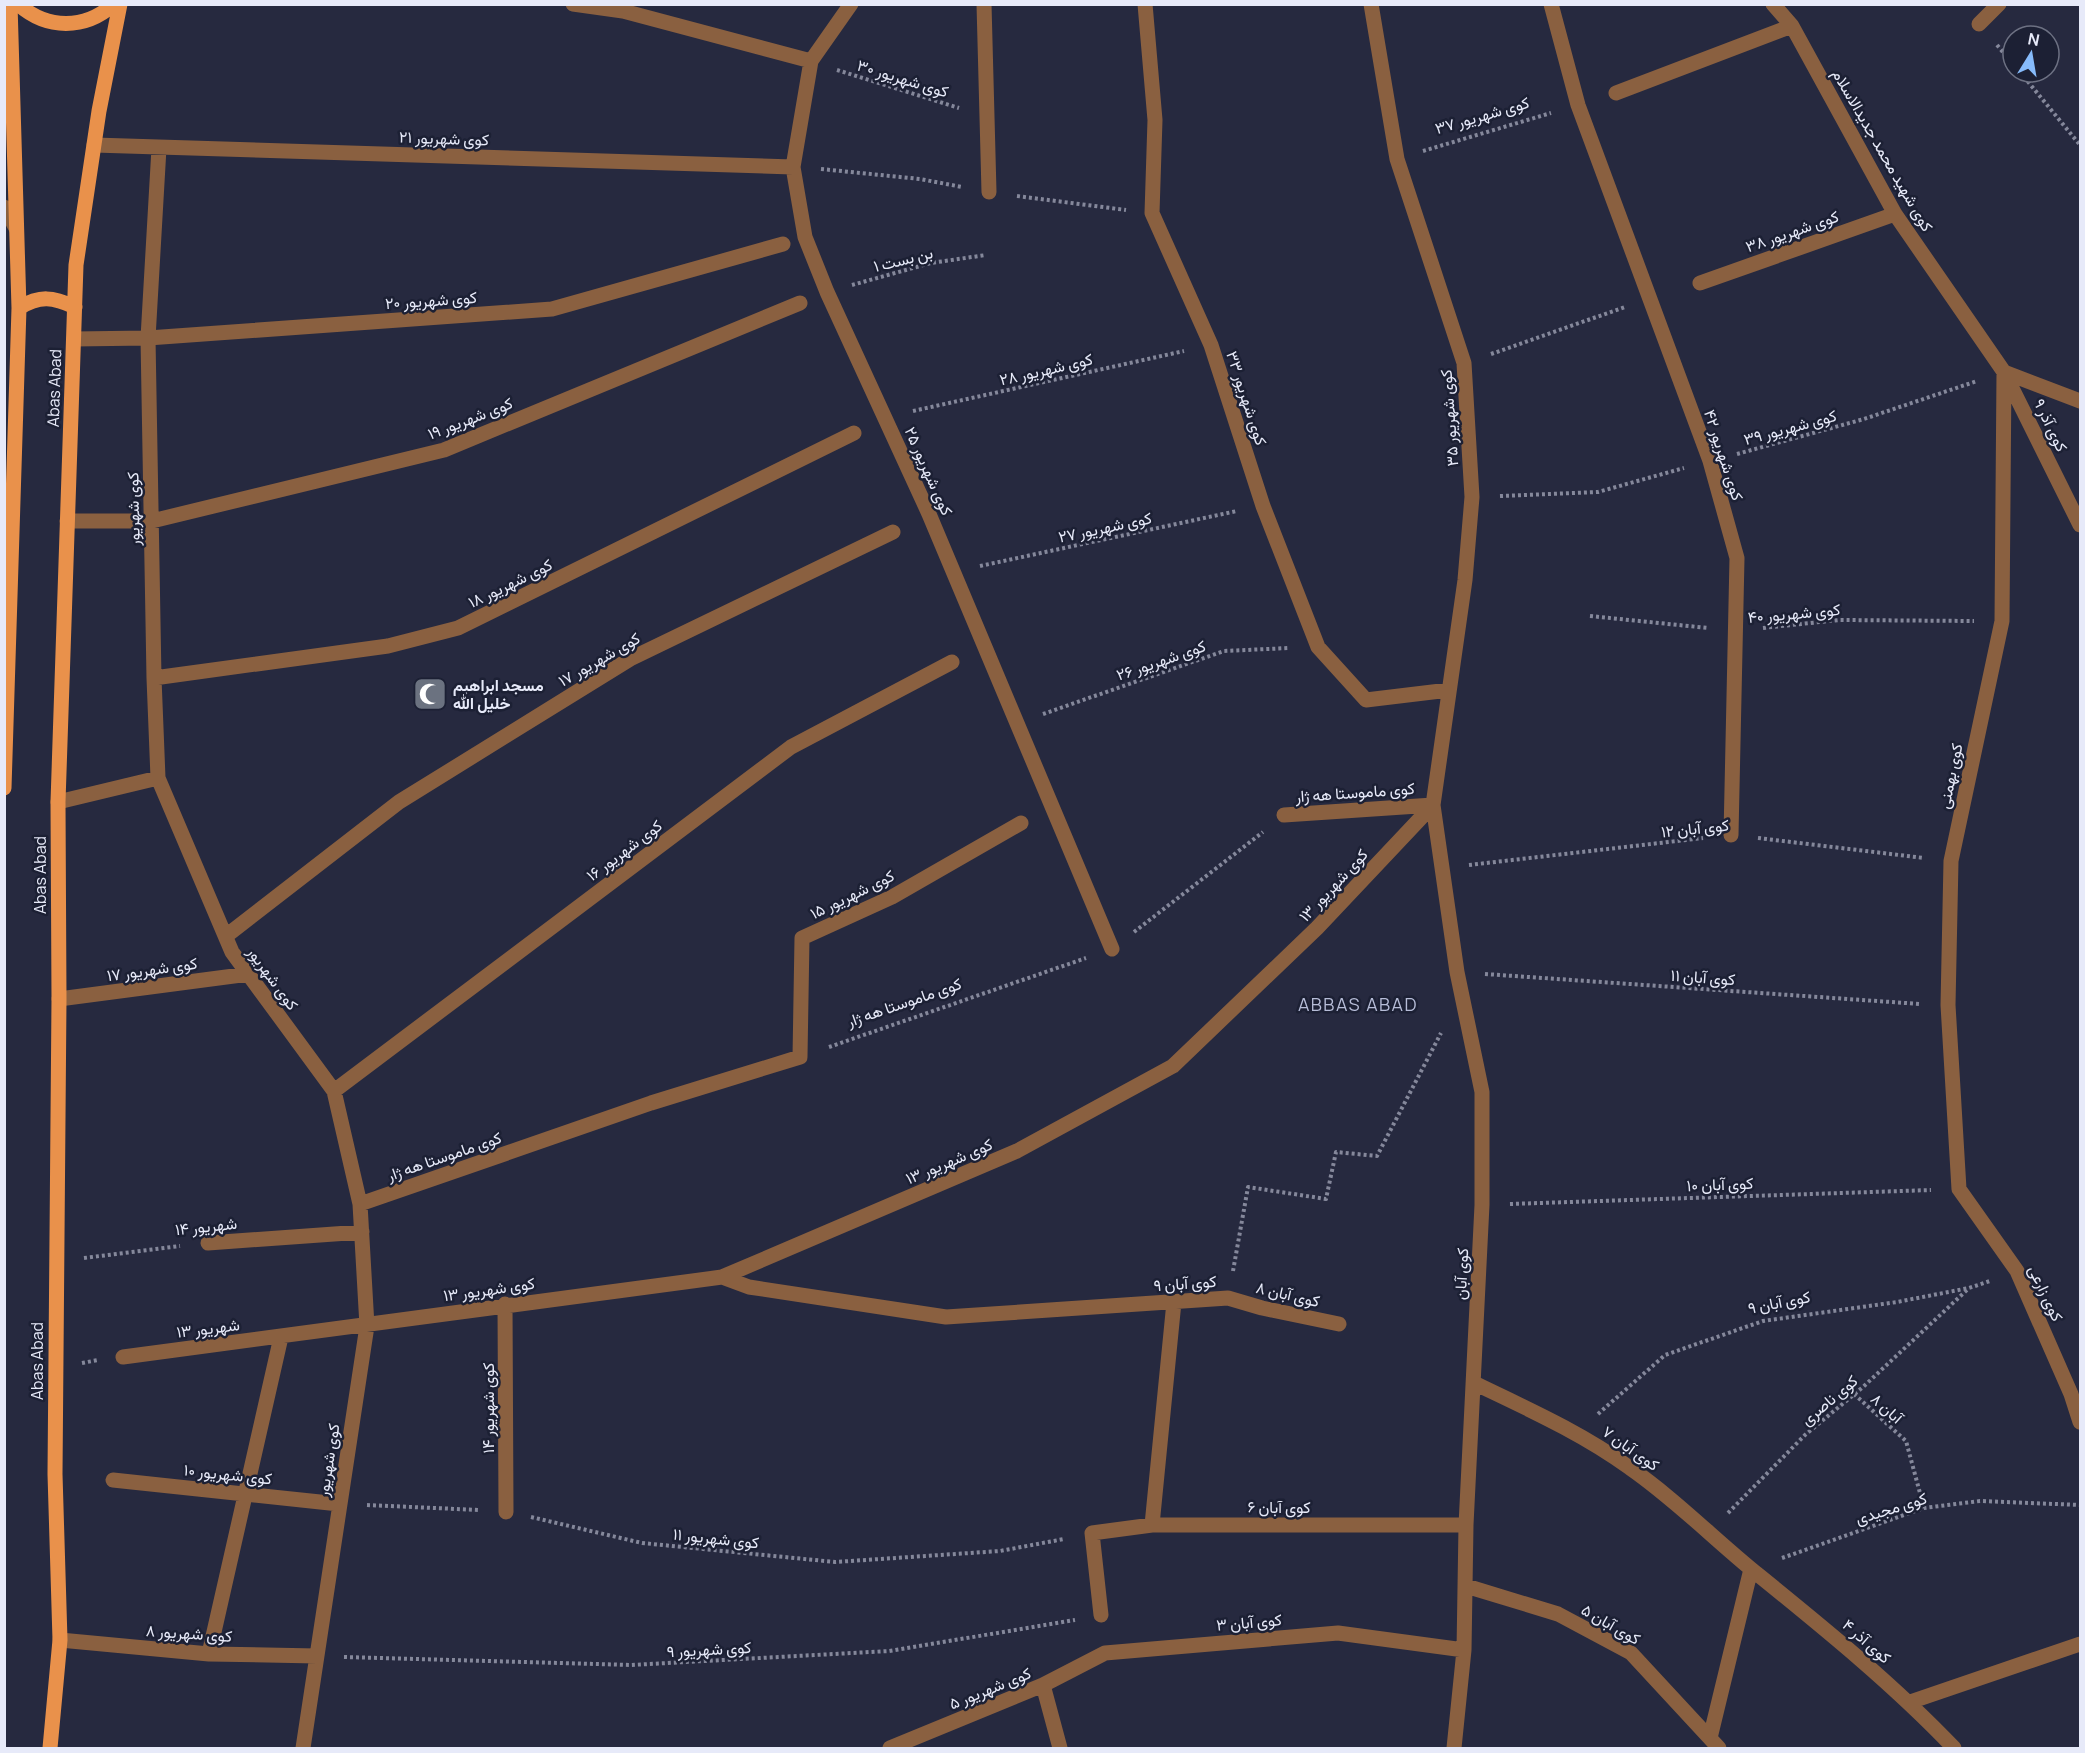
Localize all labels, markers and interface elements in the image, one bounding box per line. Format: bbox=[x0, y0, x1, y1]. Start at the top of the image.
north arrow bbox=[2001, 24, 2061, 84]
text: N bbox=[2026, 27, 2042, 51]
street label: کوی شهریور ۳۰ bbox=[855, 54, 951, 102]
street label: کوی شهید محمد جدیدالاسلام bbox=[1827, 65, 1939, 235]
street label: کوی شهریور ۳۷ bbox=[1432, 91, 1532, 139]
street label: کوی شهریور ۲۱ bbox=[399, 125, 489, 151]
street label: کوی شهریور ۳۸ bbox=[1743, 205, 1841, 257]
street label: بن بست ۱ bbox=[871, 241, 935, 277]
street label: کوی شهریور ۲۰ bbox=[384, 286, 478, 314]
street label: کوی شهریور ۲۸ bbox=[997, 348, 1095, 390]
street label: کوی شهریور ۳۳ bbox=[1221, 348, 1273, 448]
street label: Abas Abad bbox=[42, 349, 66, 427]
street label: کوی شهریور ۳۵ bbox=[1435, 369, 1463, 467]
street label: کوی شهریور ۱۹ bbox=[424, 392, 516, 444]
street label: کوی آذر ۹ bbox=[2029, 395, 2073, 455]
street label: کوی شهریور ۳۹ bbox=[1741, 404, 1839, 450]
street label: کوی شهریور ۴۲ bbox=[1699, 407, 1749, 503]
street label: کوی شهریور ۲۵ bbox=[900, 423, 958, 519]
street label: کوی شهریور bbox=[121, 472, 145, 547]
street label: کوی شهریور ۲۷ bbox=[1056, 506, 1154, 548]
street label: کوی شهریور ۱۸ bbox=[464, 553, 556, 613]
street label: کوی شهریور ۴۰ bbox=[1747, 598, 1841, 628]
street label: کوی شهریور ۱۷ bbox=[554, 627, 644, 691]
street label: کوی شهریور ۲۶ bbox=[1113, 634, 1209, 686]
place label: مسجد ابراهیم خلیل الله bbox=[453, 674, 544, 714]
mosque icon: مسجد ابراهیم خلیل الله bbox=[412, 676, 448, 712]
street label: کوی بهمنی bbox=[1932, 741, 1968, 811]
street label: کوی ماموستا هه ژار bbox=[1293, 777, 1416, 807]
street label: کوی آبان ۱۲ bbox=[1660, 813, 1730, 843]
street label: کوی شهریور ۱۶ bbox=[582, 814, 666, 886]
street label: Abas Abad bbox=[29, 836, 51, 914]
street label: کوی شهریور ۱۳ bbox=[1293, 844, 1373, 926]
street label: کوی شهریور ۱۵ bbox=[806, 864, 898, 924]
street label: کوی شهریور bbox=[242, 941, 304, 1014]
street label: کوی شهریور ۱۷ bbox=[105, 952, 199, 986]
street label: کوی آبان ۱۱ bbox=[1670, 964, 1736, 990]
street label: کوی ماموستا هه ژار bbox=[843, 972, 964, 1032]
district label: ABBAS ABAD bbox=[1298, 992, 1418, 1016]
street label: کوی ماموستا هه ژار bbox=[383, 1126, 504, 1186]
street label: کوی شهریور ۱۳ bbox=[902, 1133, 996, 1189]
street label: کوی آبان ۱۰ bbox=[1686, 1172, 1754, 1196]
street label: شهریور ۱۴ bbox=[174, 1212, 238, 1240]
street label: کوی آبان bbox=[1449, 1247, 1473, 1301]
street label: کوی زارعی bbox=[2023, 1261, 2069, 1325]
street label: کوی آبان ۹ bbox=[1153, 1270, 1217, 1296]
street label: کوی شهریور ۱۳ bbox=[442, 1272, 536, 1306]
street label: کوی آبان ۸ bbox=[1254, 1276, 1322, 1312]
street label: کوی آبان ۹ bbox=[1746, 1285, 1812, 1319]
street label: شهریور ۱۳ bbox=[175, 1313, 241, 1343]
street label: Abas Abad bbox=[26, 1322, 48, 1400]
street label: کوی شهریور ۱۴ bbox=[477, 1363, 499, 1453]
street label: کوی ناصری bbox=[1796, 1370, 1862, 1430]
street label: آبان ۸ bbox=[1866, 1388, 1909, 1429]
street label: کوی آبان ۷ bbox=[1598, 1420, 1664, 1476]
street label: کوی شهریور bbox=[311, 1422, 345, 1499]
street label: کوی شهریور ۱۰ bbox=[183, 1458, 273, 1490]
street label: کوی مجیدی bbox=[1853, 1487, 1929, 1529]
street label: کوی آبان ۶ bbox=[1247, 1496, 1311, 1518]
street label: کوی شهریور ۱۱ bbox=[672, 1523, 760, 1553]
street label: کوی آبان ۵ bbox=[1577, 1598, 1645, 1650]
street label: کوی آبان ۳ bbox=[1215, 1608, 1283, 1636]
street label: کوی آذر ۴ bbox=[1838, 1614, 1896, 1668]
street label: کوی شهریور ۸ bbox=[145, 1619, 233, 1647]
street label: کوی شهریور ۹ bbox=[666, 1636, 752, 1662]
street label: کوی شهریور ۵ bbox=[946, 1662, 1034, 1714]

